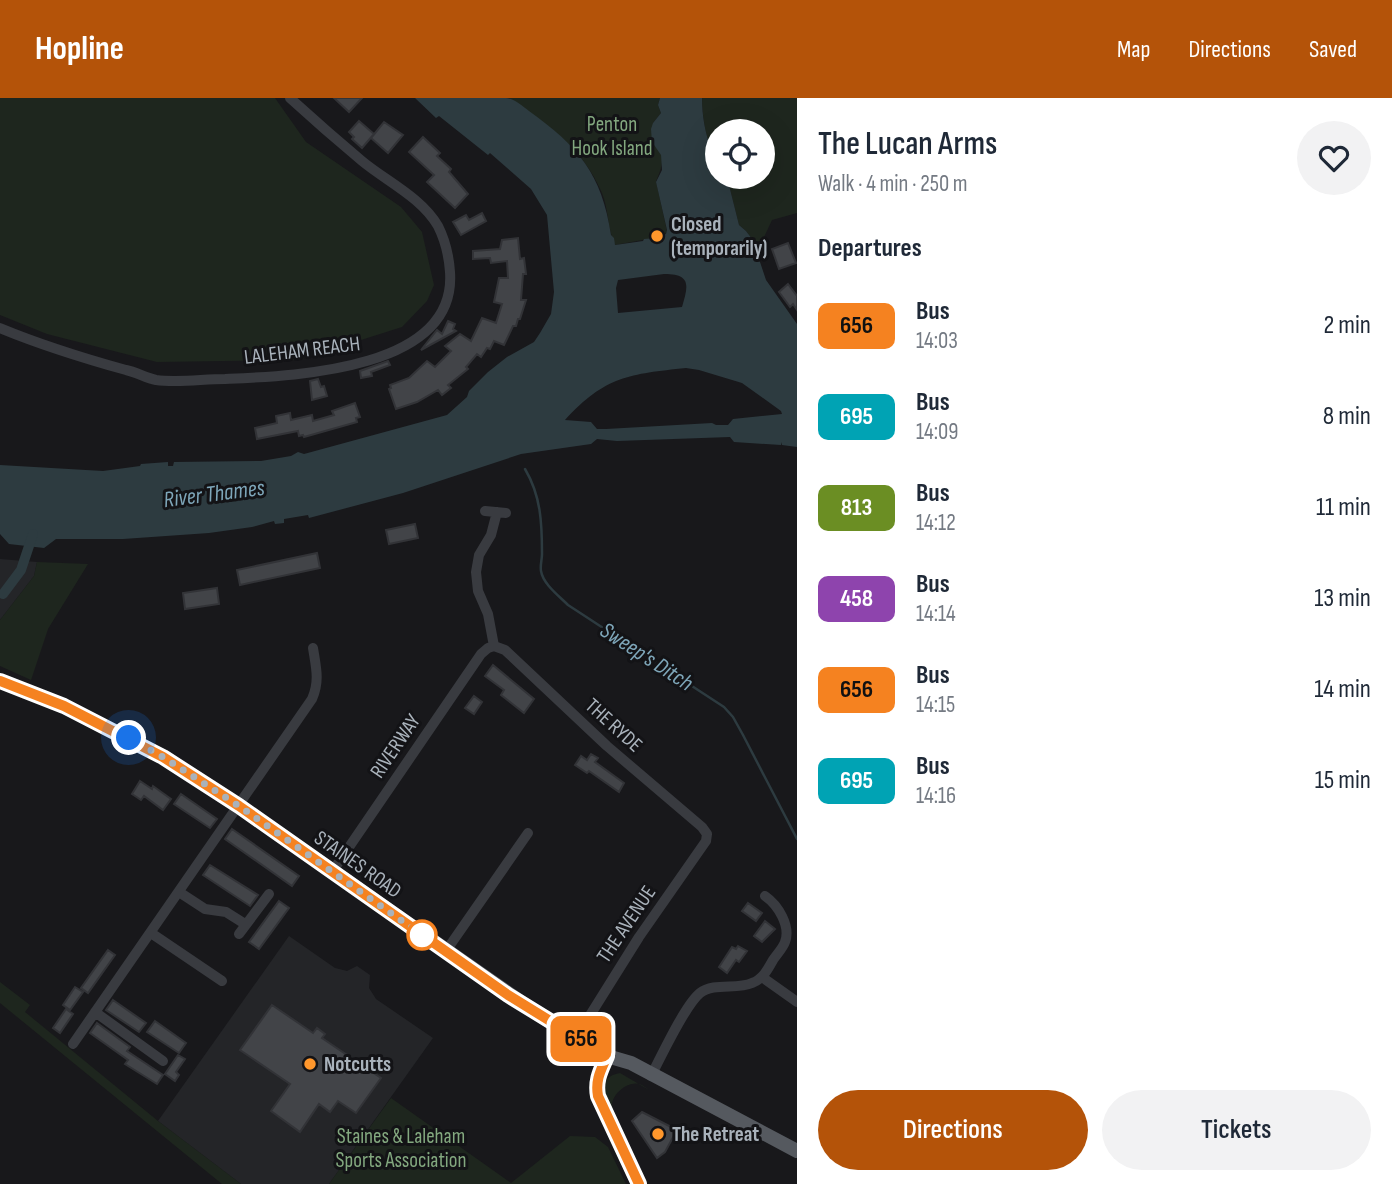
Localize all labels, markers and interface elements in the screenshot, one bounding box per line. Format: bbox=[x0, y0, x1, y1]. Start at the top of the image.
text: Hopline bbox=[35, 29, 124, 69]
text: Map bbox=[1117, 35, 1150, 64]
text: Directions bbox=[1188, 35, 1271, 64]
text: Saved bbox=[1309, 35, 1357, 64]
park label: Penton Hook Island bbox=[572, 112, 652, 161]
map controls bbox=[705, 119, 775, 189]
button: locate bbox=[705, 119, 775, 189]
button: heart bbox=[1297, 121, 1371, 195]
text: The Lucan Arms bbox=[818, 124, 997, 164]
text: Walk · 4 min · 250 m bbox=[818, 170, 968, 198]
place label: Closed (temporarily) bbox=[671, 212, 767, 261]
marker: Closed (temporarily) bbox=[649, 228, 665, 244]
text: Departures bbox=[818, 233, 922, 264]
text: Bus bbox=[916, 296, 950, 327]
text: 2 min bbox=[1323, 310, 1371, 341]
text: 656 bbox=[840, 311, 873, 340]
text: 14:03 bbox=[916, 327, 958, 355]
street label: LALEHAM REACH bbox=[243, 331, 362, 370]
text: Bus bbox=[916, 387, 950, 418]
text: 8 min bbox=[1323, 401, 1371, 432]
text: 695 bbox=[840, 402, 873, 431]
text: 14:09 bbox=[916, 418, 958, 446]
water label: River Thames bbox=[162, 474, 266, 514]
text: Bus bbox=[916, 478, 950, 509]
text: 11 min bbox=[1316, 492, 1371, 523]
text: 813 bbox=[841, 493, 872, 522]
text: 14:12 bbox=[916, 509, 956, 537]
text: Bus bbox=[916, 569, 950, 600]
text: 13 min bbox=[1314, 583, 1371, 614]
text: 458 bbox=[840, 584, 873, 613]
text: 14:14 bbox=[916, 600, 956, 628]
water label: Sweep's Ditch bbox=[595, 616, 699, 697]
text: Bus bbox=[916, 660, 950, 691]
text: 14 min bbox=[1314, 674, 1371, 705]
text: 656 bbox=[840, 675, 873, 704]
text: 14:15 bbox=[916, 691, 955, 719]
street label: THE RYDE bbox=[580, 693, 647, 758]
street label: RIVERWAY bbox=[365, 709, 426, 783]
your location bbox=[111, 720, 146, 755]
text: Bus bbox=[916, 751, 950, 782]
text: 15 min bbox=[1315, 765, 1371, 796]
text: 695 bbox=[840, 766, 873, 795]
text: 14:16 bbox=[916, 782, 956, 810]
street label: STAINES ROAD bbox=[309, 825, 406, 903]
street label: THE AVENUE bbox=[592, 881, 661, 968]
unlabelled marker bbox=[407, 920, 437, 950]
line badge: 656 bbox=[541, 1016, 621, 1062]
text: 656 bbox=[564, 1024, 598, 1053]
place label: Notcutts bbox=[324, 1052, 391, 1077]
marker: Notcutts bbox=[302, 1056, 318, 1072]
button: Directions bbox=[818, 1090, 1088, 1170]
button: Tickets bbox=[1102, 1090, 1371, 1170]
place label: The Retreat bbox=[672, 1122, 759, 1147]
park label: Staines & Laleham Sports Association bbox=[336, 1124, 466, 1173]
marker: The Retreat bbox=[650, 1126, 666, 1142]

